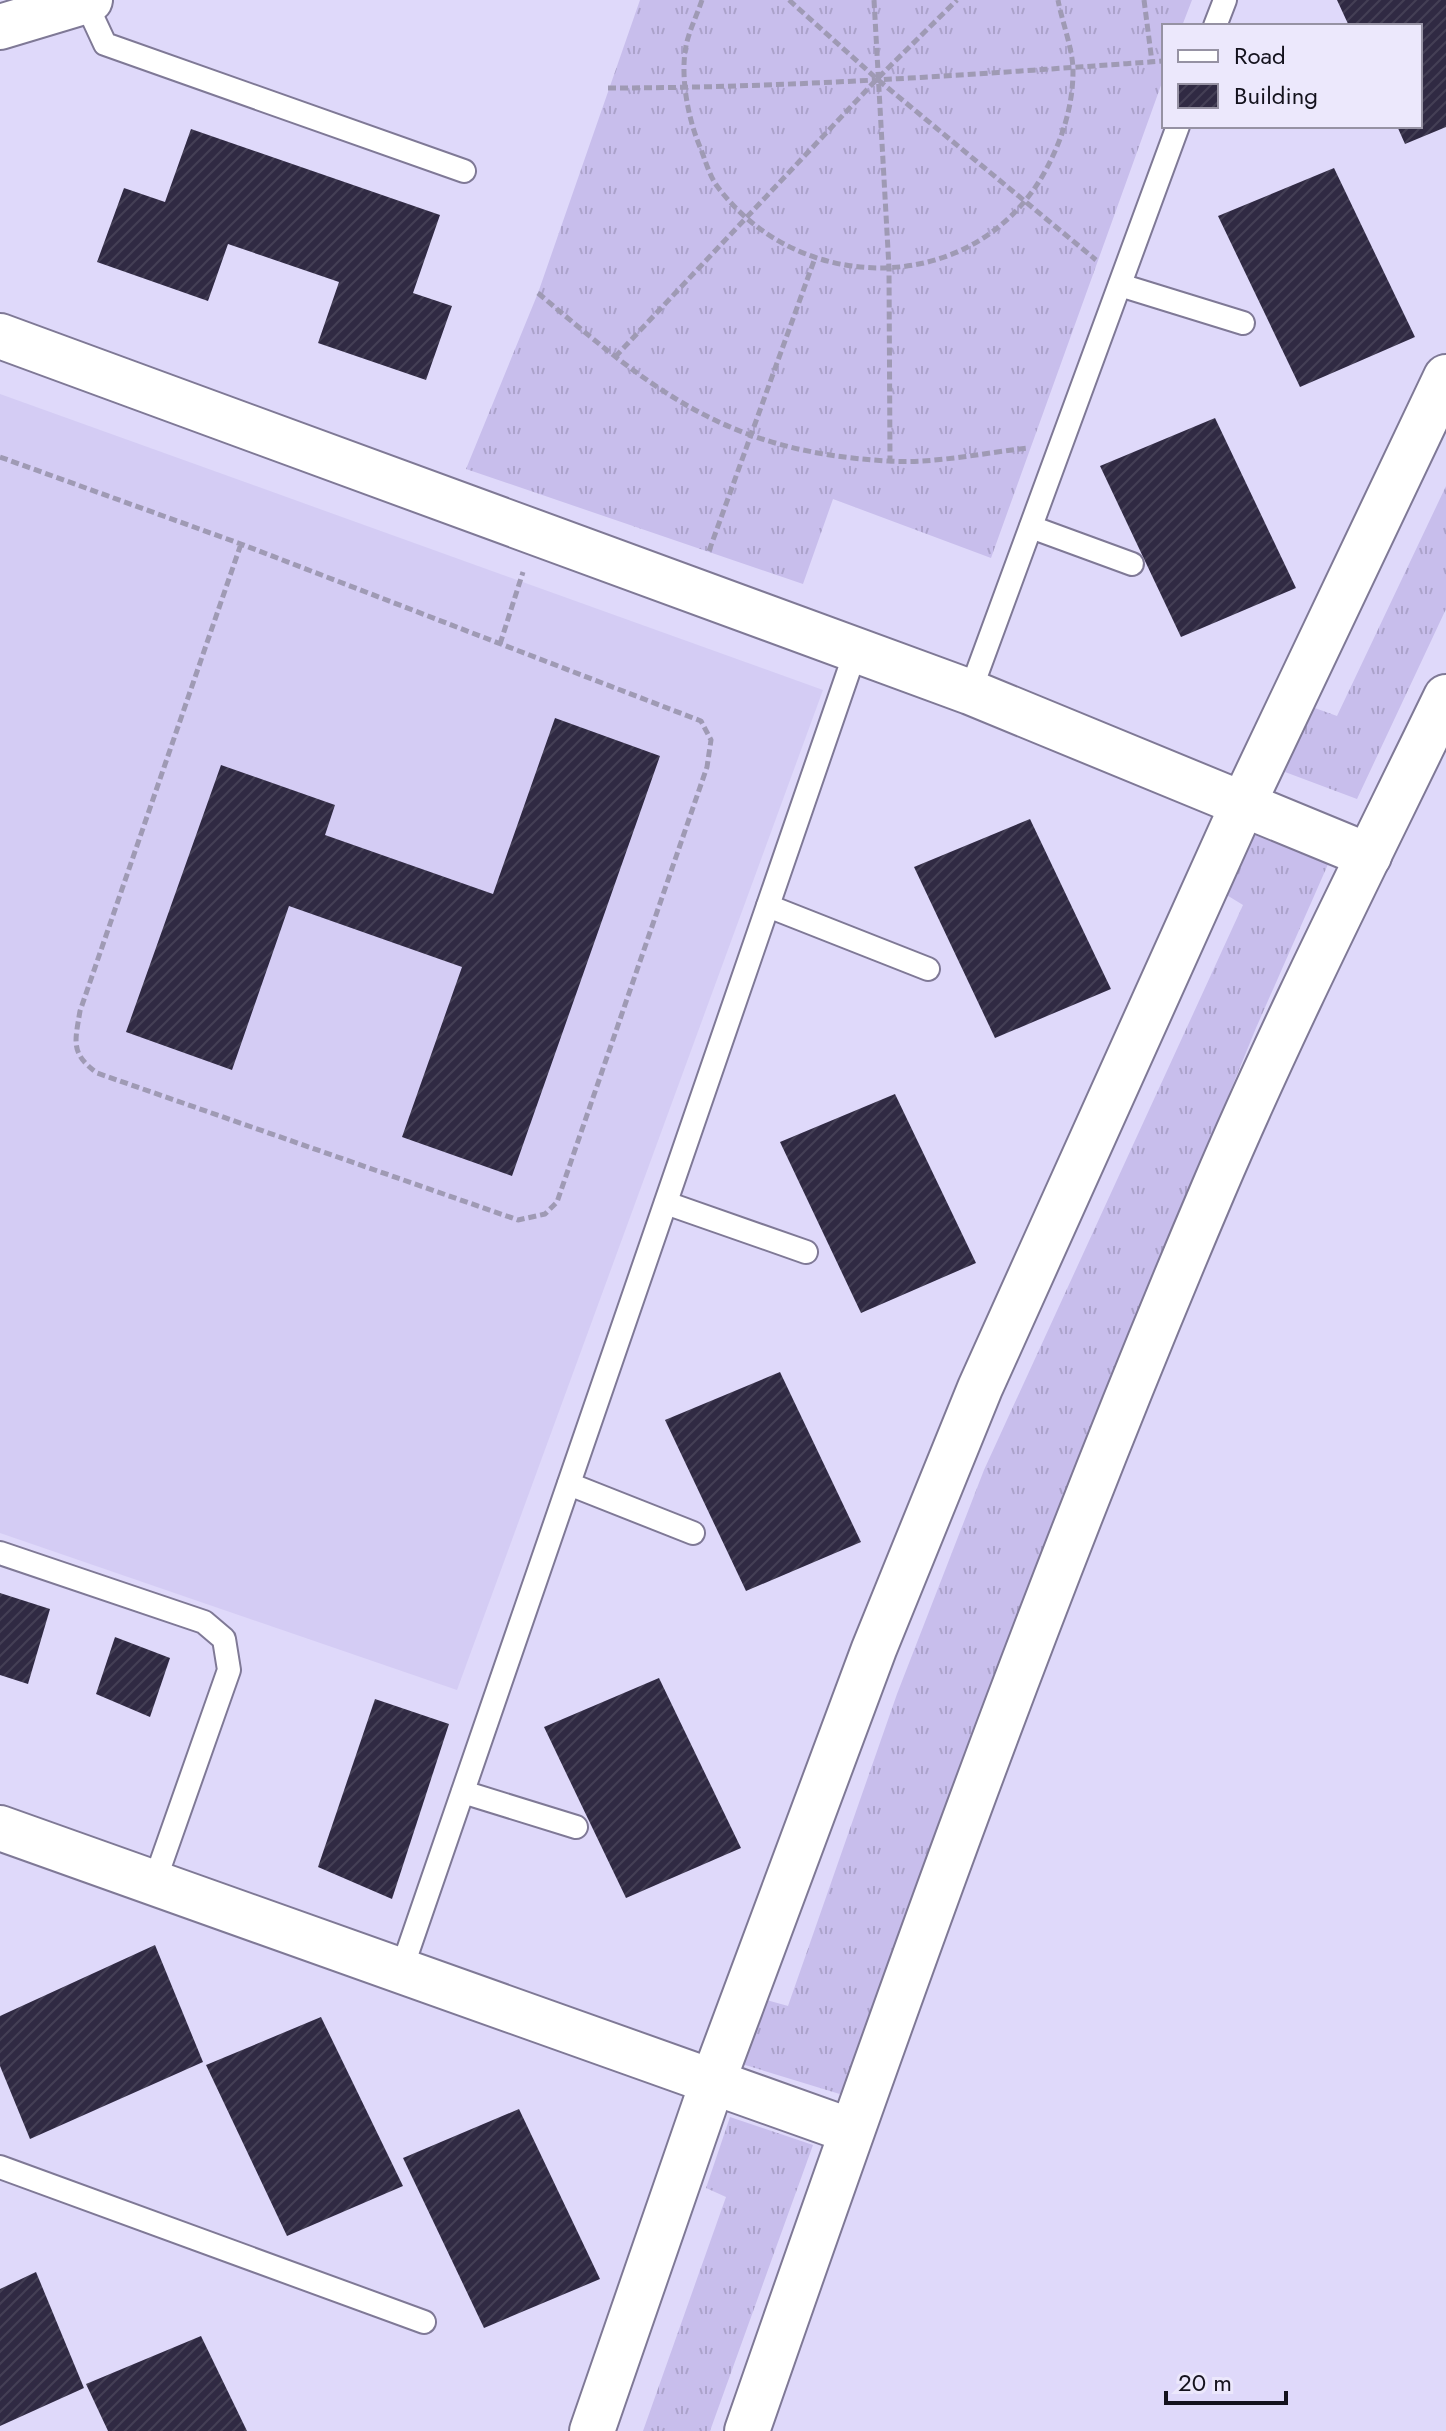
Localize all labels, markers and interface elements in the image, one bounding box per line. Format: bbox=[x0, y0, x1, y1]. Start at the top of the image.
legend bbox=[1162, 24, 1422, 128]
text: Road bbox=[1234, 38, 1286, 73]
text: Building bbox=[1234, 78, 1318, 113]
scale bar bbox=[1166, 2355, 1286, 2405]
text: 20 m bbox=[1178, 2365, 1232, 2400]

